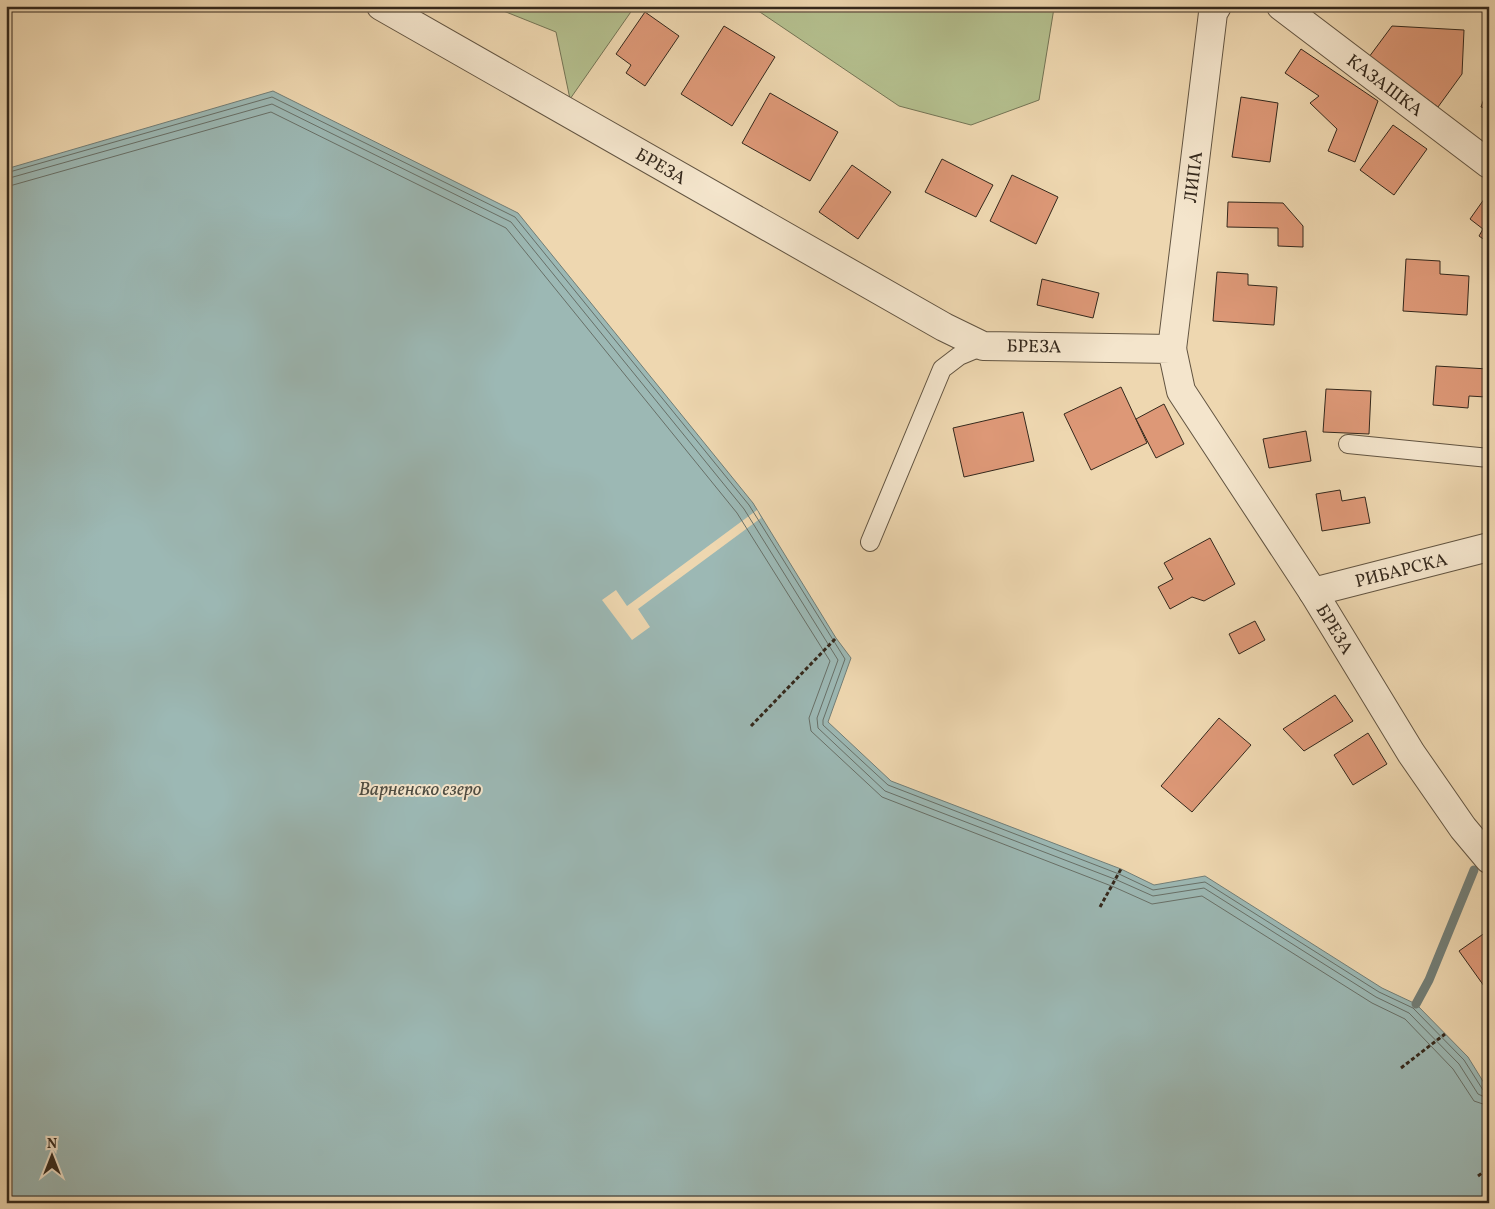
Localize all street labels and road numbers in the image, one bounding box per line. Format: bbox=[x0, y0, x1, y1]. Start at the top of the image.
street label: КАЗАШКА bbox=[1341, 49, 1428, 123]
street label: БРЕЗА bbox=[630, 143, 690, 192]
street label: ЛИПА bbox=[1179, 150, 1210, 204]
street label: БРЕЗА bbox=[1006, 335, 1062, 360]
street label: РИБАРСКА bbox=[1353, 548, 1450, 595]
street label: БРЕЗА bbox=[1309, 600, 1359, 660]

